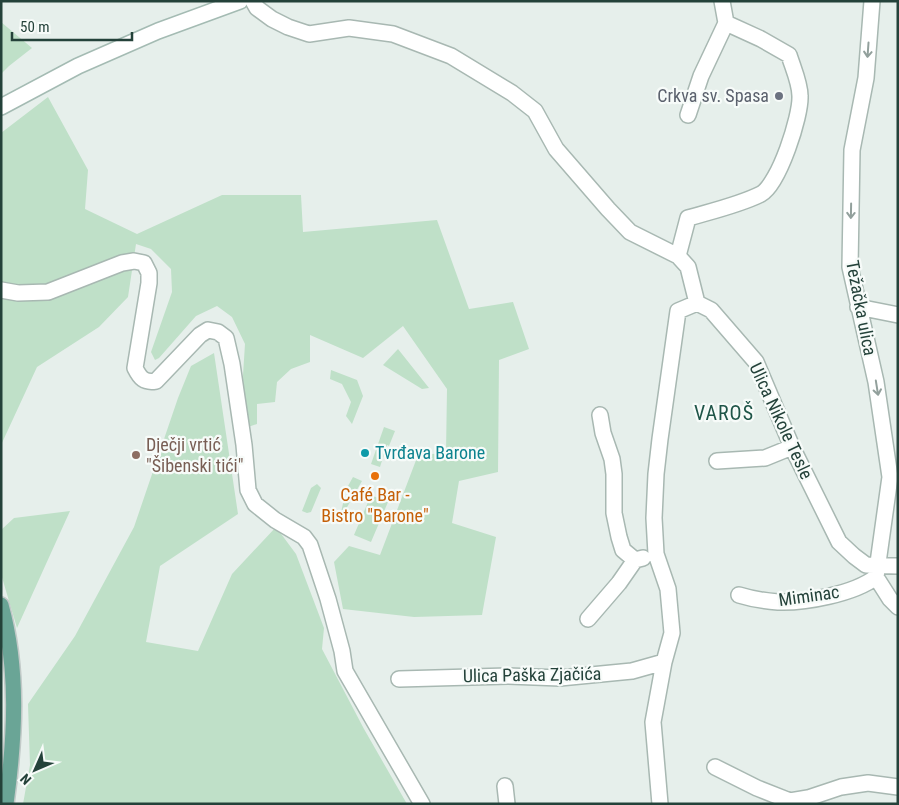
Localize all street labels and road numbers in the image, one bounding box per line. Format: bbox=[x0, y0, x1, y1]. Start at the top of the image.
street label: Težačka ulica bbox=[842, 259, 881, 357]
street label: Ulica Nikole Tesle bbox=[745, 359, 818, 482]
street label: Miminac bbox=[777, 581, 841, 610]
street label: Ulica Paška Zjačića bbox=[463, 663, 601, 686]

